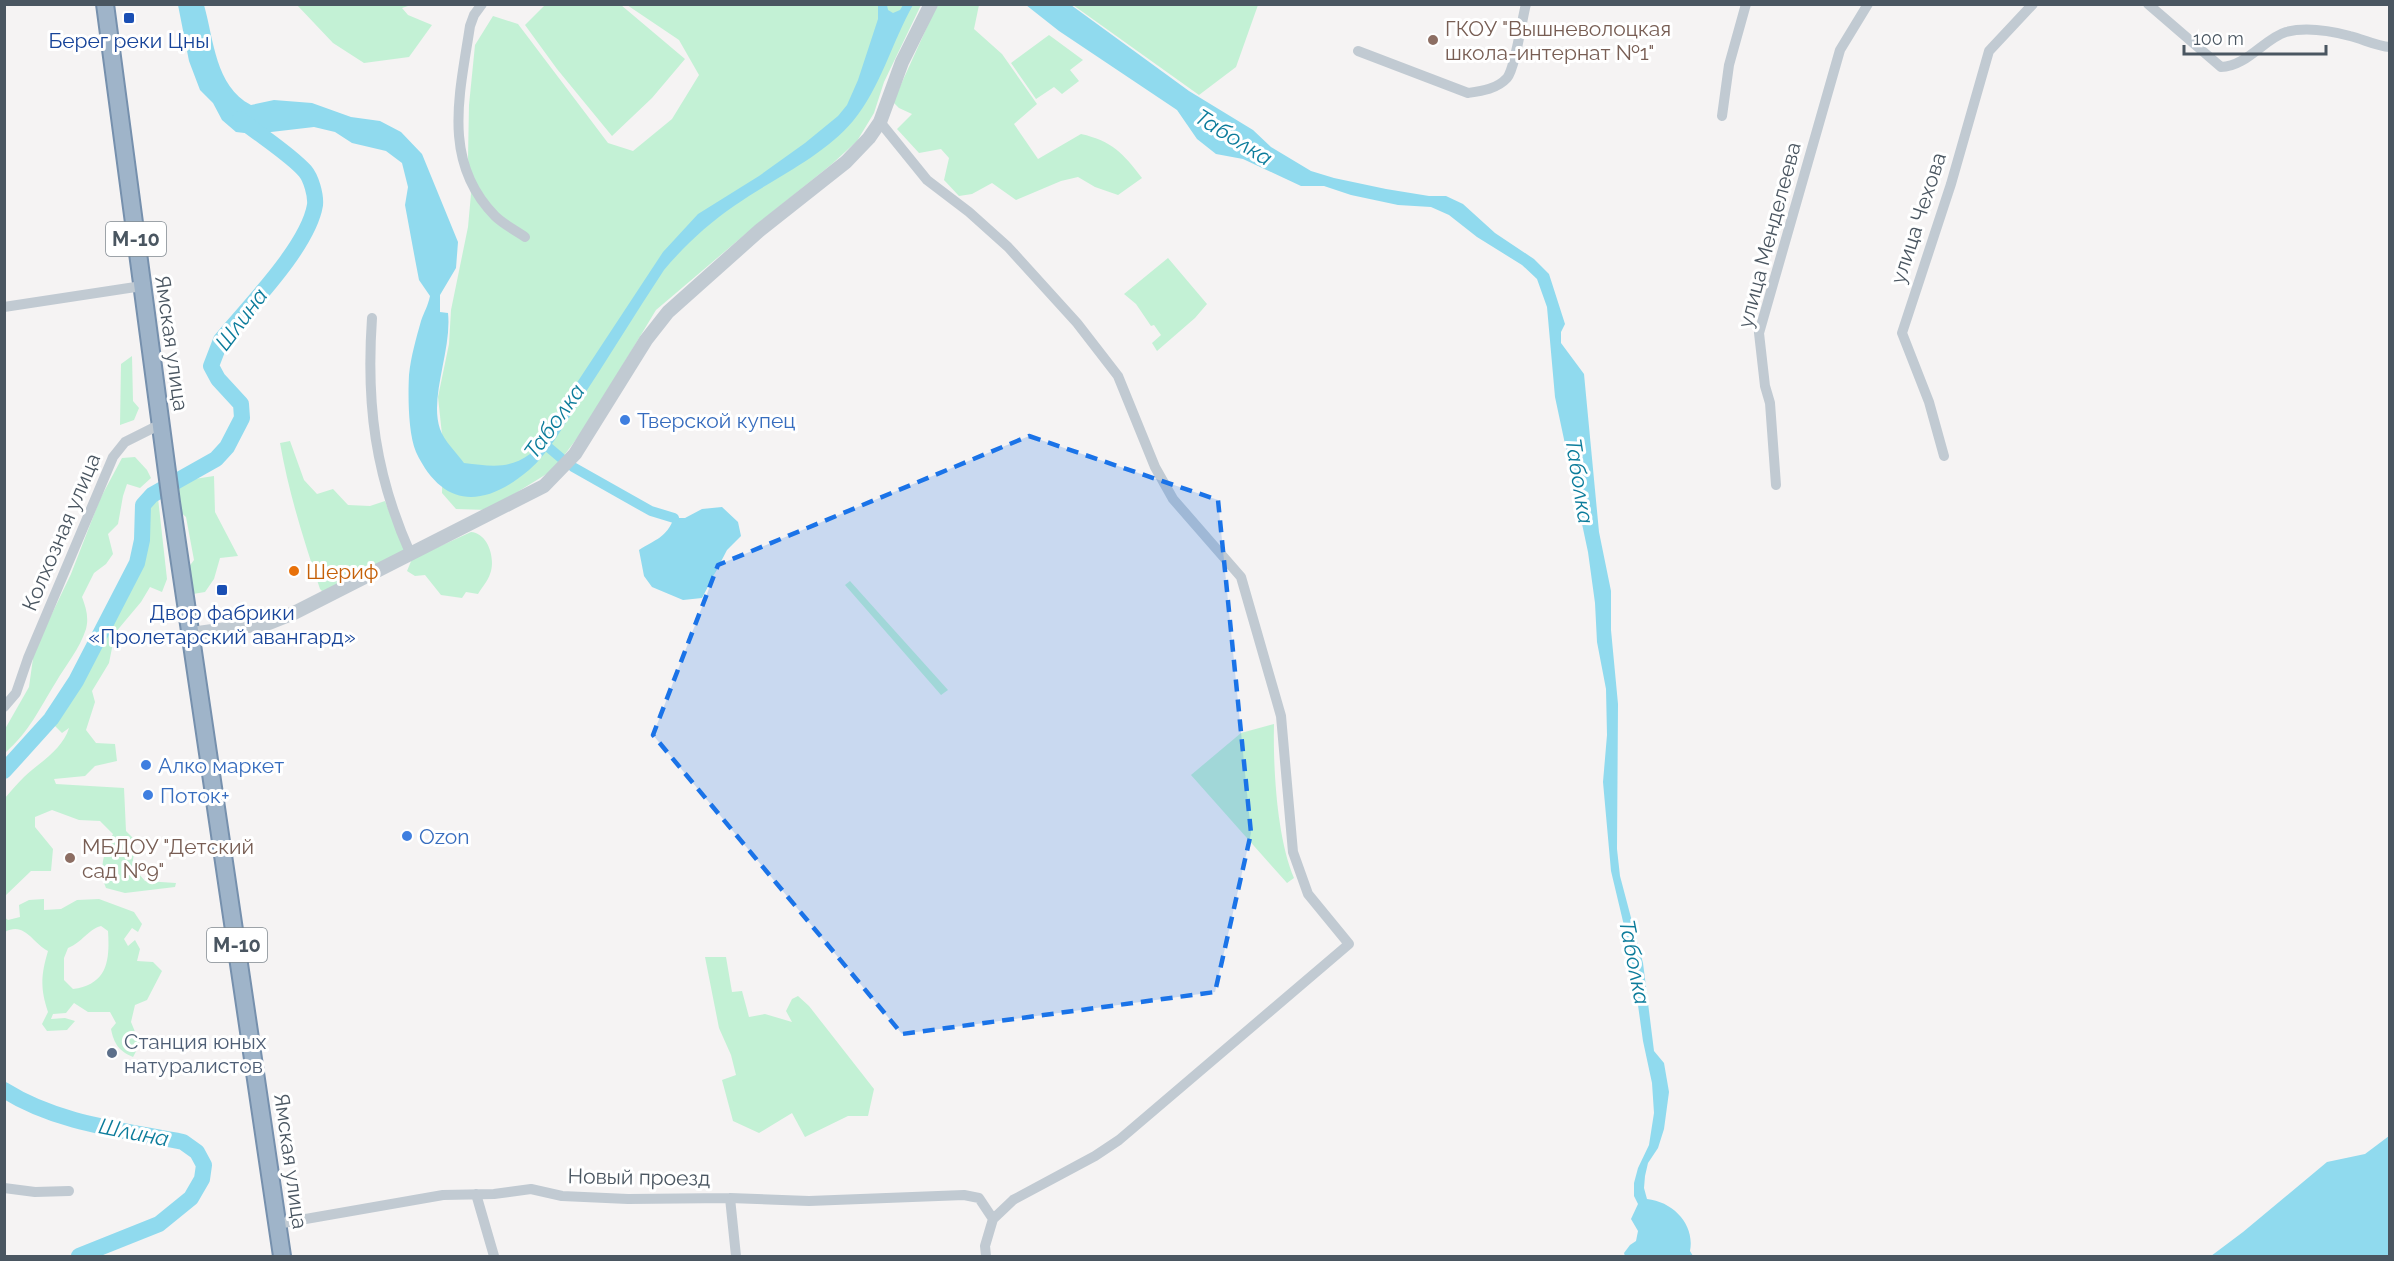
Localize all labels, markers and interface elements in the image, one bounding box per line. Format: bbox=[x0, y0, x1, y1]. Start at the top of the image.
marker: Берег реки Цны bbox=[122, 11, 136, 25]
place label: ГКОУ "Вышневолоцкая школа-интернат №1" bbox=[1445, 16, 1671, 65]
scale bar bbox=[2184, 18, 2326, 56]
place label: Берег реки Цны bbox=[48, 28, 210, 53]
text: 100 m bbox=[2193, 28, 2244, 49]
marker: ГКОУ "Вышневолоцкая школа-интернат №1" bbox=[1426, 33, 1440, 47]
water label: Таболка bbox=[1191, 103, 1277, 171]
street label: улица Менделеева bbox=[1732, 139, 1806, 331]
street label: улица Чехова bbox=[1885, 149, 1951, 287]
road number: М-10 bbox=[106, 222, 166, 256]
street label: Ямская улица bbox=[150, 273, 194, 413]
water label: Шлина bbox=[209, 283, 273, 355]
water label: Таболка bbox=[518, 379, 590, 463]
place label: Тверской купец bbox=[637, 408, 795, 433]
marker: Тверской купец bbox=[618, 413, 632, 427]
water label: Таболка bbox=[1560, 437, 1600, 525]
street label: Колхозная улица bbox=[17, 450, 105, 614]
place label: Шериф bbox=[306, 559, 378, 584]
marker: Шериф bbox=[287, 564, 301, 578]
marker: Двор фабрики «Пролетарский авангард» bbox=[215, 583, 229, 597]
place label: Двор фабрики «Пролетарский авангард» bbox=[88, 600, 356, 649]
place label: Алко маркет bbox=[158, 753, 284, 778]
marker: Алко маркет bbox=[139, 758, 153, 772]
place label: Поток+ bbox=[160, 783, 230, 808]
marker: Поток+ bbox=[141, 788, 155, 802]
place label: Ozon bbox=[419, 824, 470, 849]
marker: Ozon bbox=[400, 829, 414, 843]
place label: МБДОУ "Детский сад №9" bbox=[82, 834, 254, 883]
marker: МБДОУ "Детский сад №9" bbox=[63, 851, 77, 865]
water label: Таболка bbox=[1614, 917, 1656, 1007]
road number: М-10 bbox=[207, 928, 267, 962]
place label: Станция юных натуралистов bbox=[124, 1029, 267, 1078]
marker: Станция юных натуралистов bbox=[105, 1046, 119, 1060]
street label: Ямская улица bbox=[269, 1091, 313, 1231]
water label: Шлина bbox=[97, 1113, 171, 1151]
street label: Новый проезд bbox=[567, 1163, 711, 1191]

